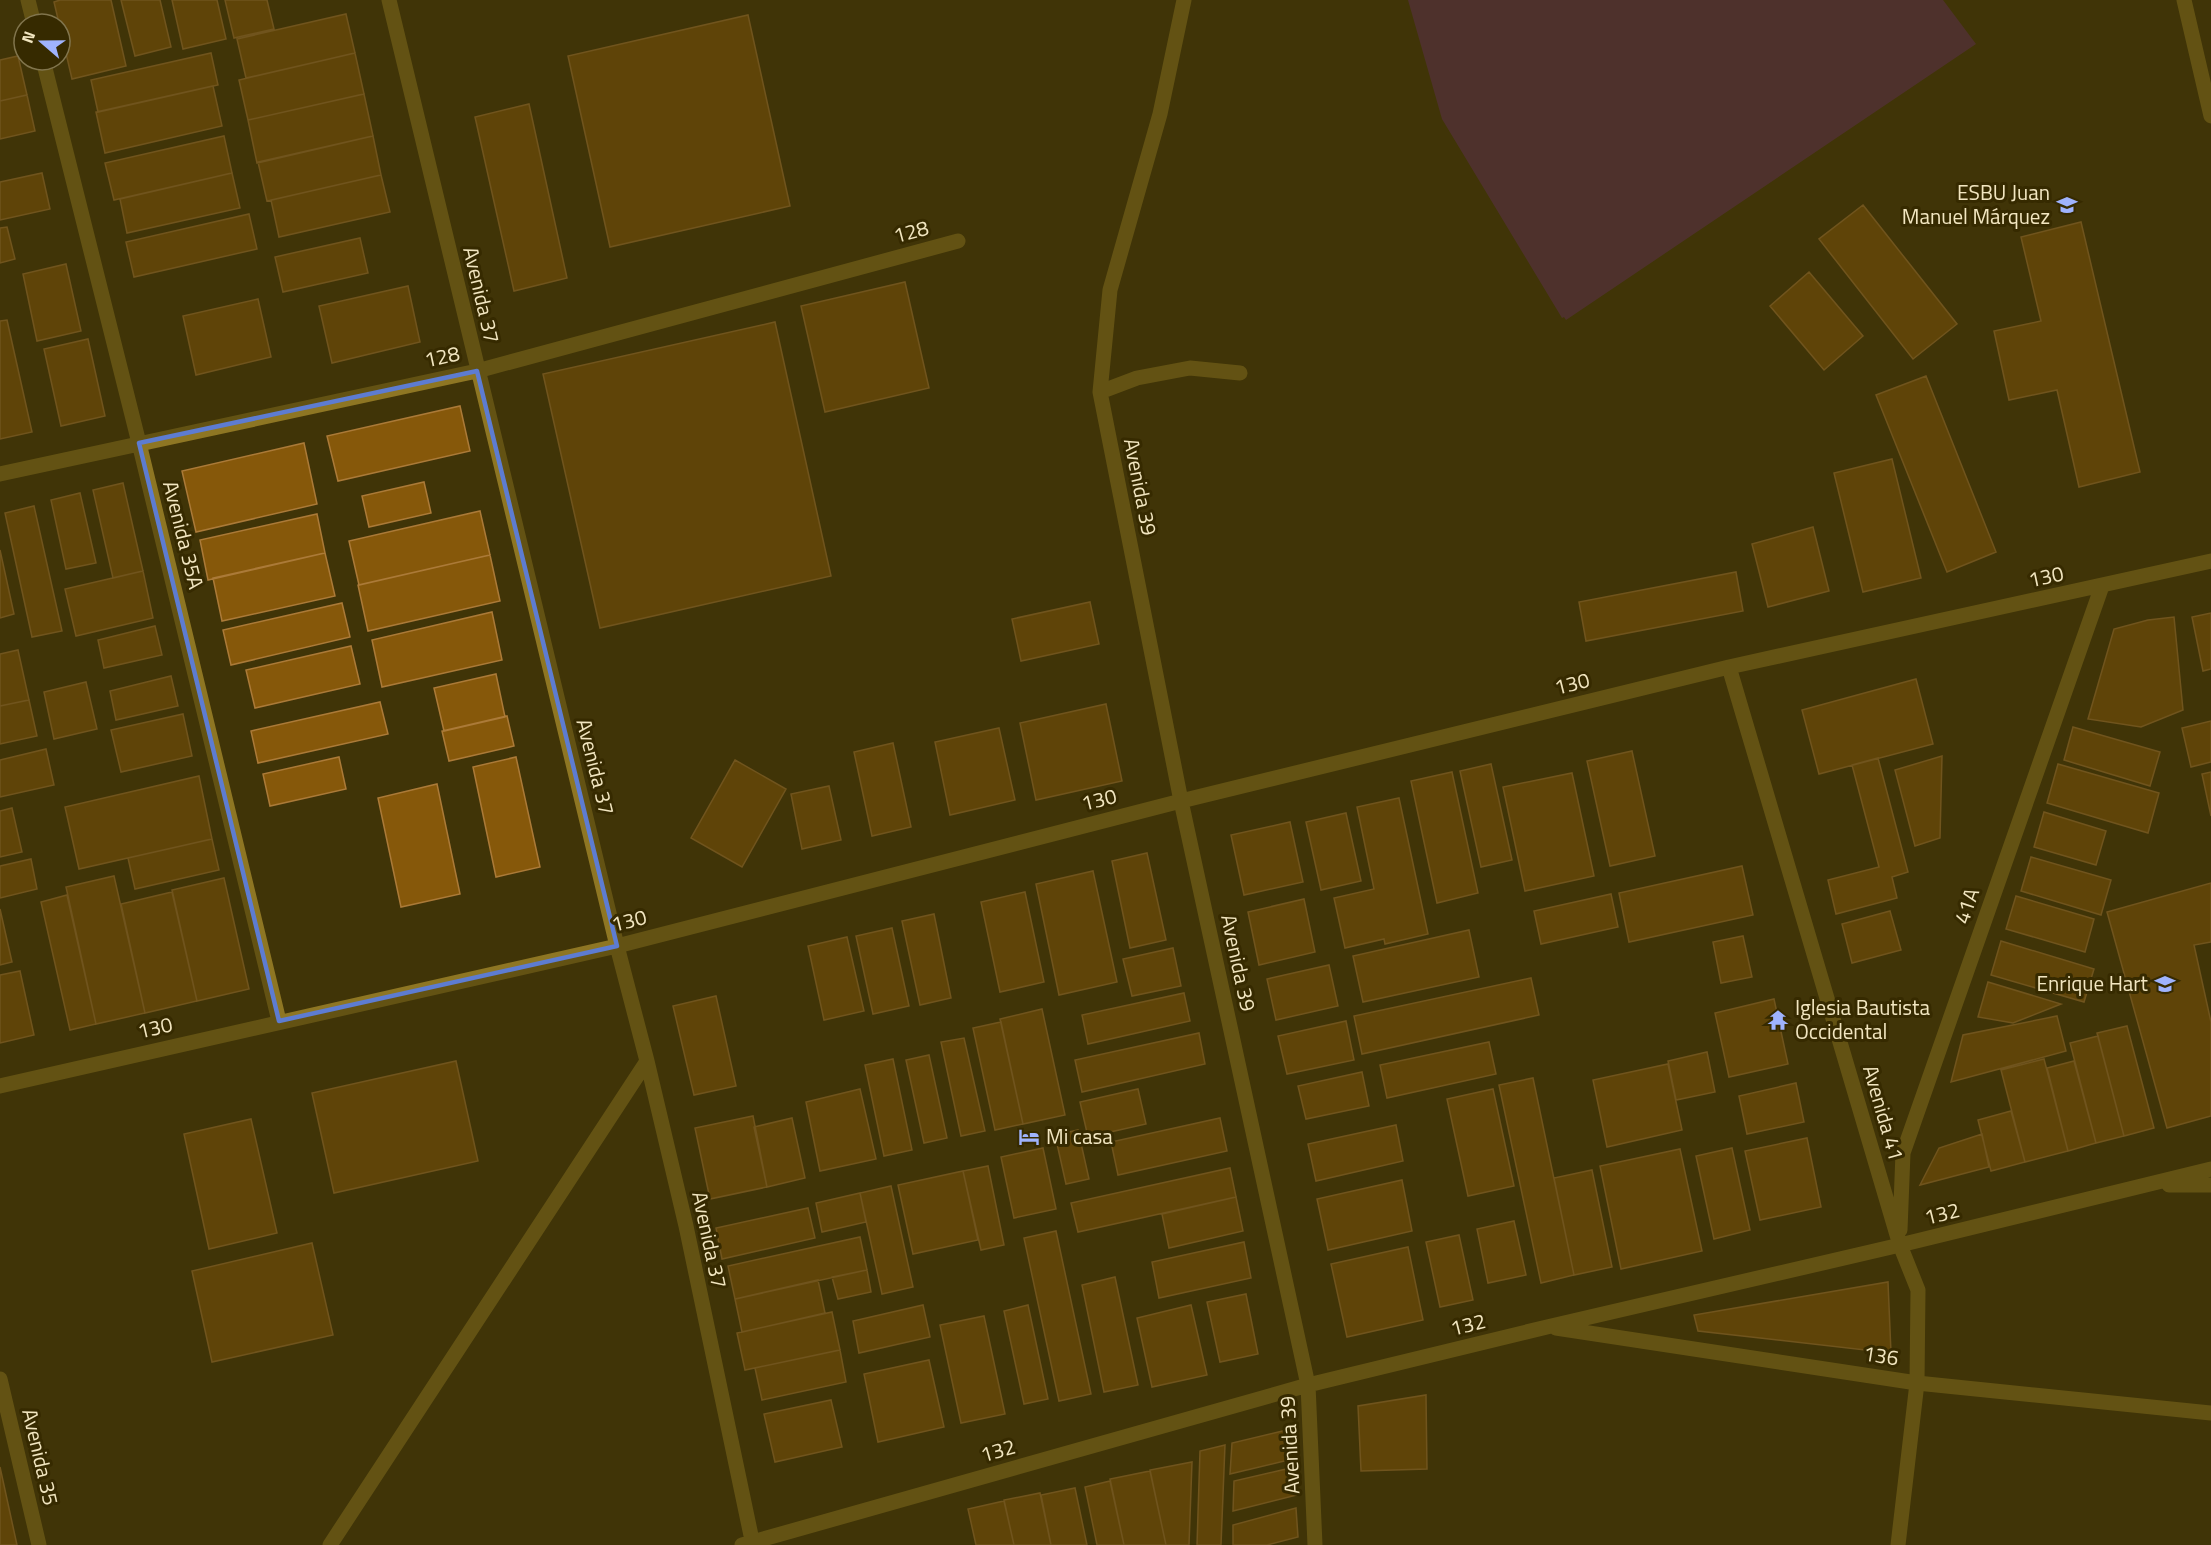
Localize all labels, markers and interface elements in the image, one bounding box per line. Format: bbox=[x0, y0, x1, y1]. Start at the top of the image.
north arrow bbox=[12, 12, 72, 72]
text: N bbox=[15, 28, 41, 46]
place label: ESBU Juan Manuel Márquez bbox=[1902, 176, 2050, 232]
school or university icon: ESBU Juan Manuel Márquez bbox=[2055, 193, 2079, 217]
street label: 128 bbox=[890, 211, 932, 251]
street label: Avenida 37 bbox=[455, 243, 509, 346]
street label: 128 bbox=[421, 337, 463, 375]
street label: Avenida 39 bbox=[1116, 436, 1166, 538]
street label: Avenida 35A bbox=[155, 477, 213, 593]
street label: 130 bbox=[2025, 557, 2066, 595]
street label: 130 bbox=[1551, 663, 1593, 703]
street label: Avenida 37 bbox=[569, 715, 623, 818]
street label: 130 bbox=[1078, 779, 1120, 819]
street label: 41A bbox=[1945, 883, 1987, 928]
street label: 130 bbox=[608, 900, 650, 940]
street label: Avenida 39 bbox=[1213, 911, 1265, 1014]
place label: Enrique Hart bbox=[2036, 967, 2149, 999]
school or university icon: Enrique Hart bbox=[2153, 972, 2177, 996]
place label: Iglesia Bautista Occidental bbox=[1795, 991, 1930, 1047]
street label: 130 bbox=[134, 1007, 176, 1047]
temple icon: Iglesia Bautista Occidental bbox=[1766, 1008, 1790, 1032]
street label: Avenida 41 bbox=[1855, 1061, 1913, 1164]
place label: Mi casa bbox=[1046, 1120, 1113, 1152]
hotel icon: Mi casa bbox=[1017, 1125, 1041, 1149]
street label: Avenida 37 bbox=[684, 1188, 736, 1291]
street label: 132 bbox=[1921, 1193, 1963, 1233]
street label: 132 bbox=[1447, 1304, 1489, 1344]
street label: 136 bbox=[1861, 1336, 1901, 1374]
street label: Avenida 39 bbox=[1270, 1395, 1308, 1495]
street label: Avenida 35 bbox=[14, 1405, 68, 1508]
street label: 132 bbox=[976, 1430, 1019, 1470]

